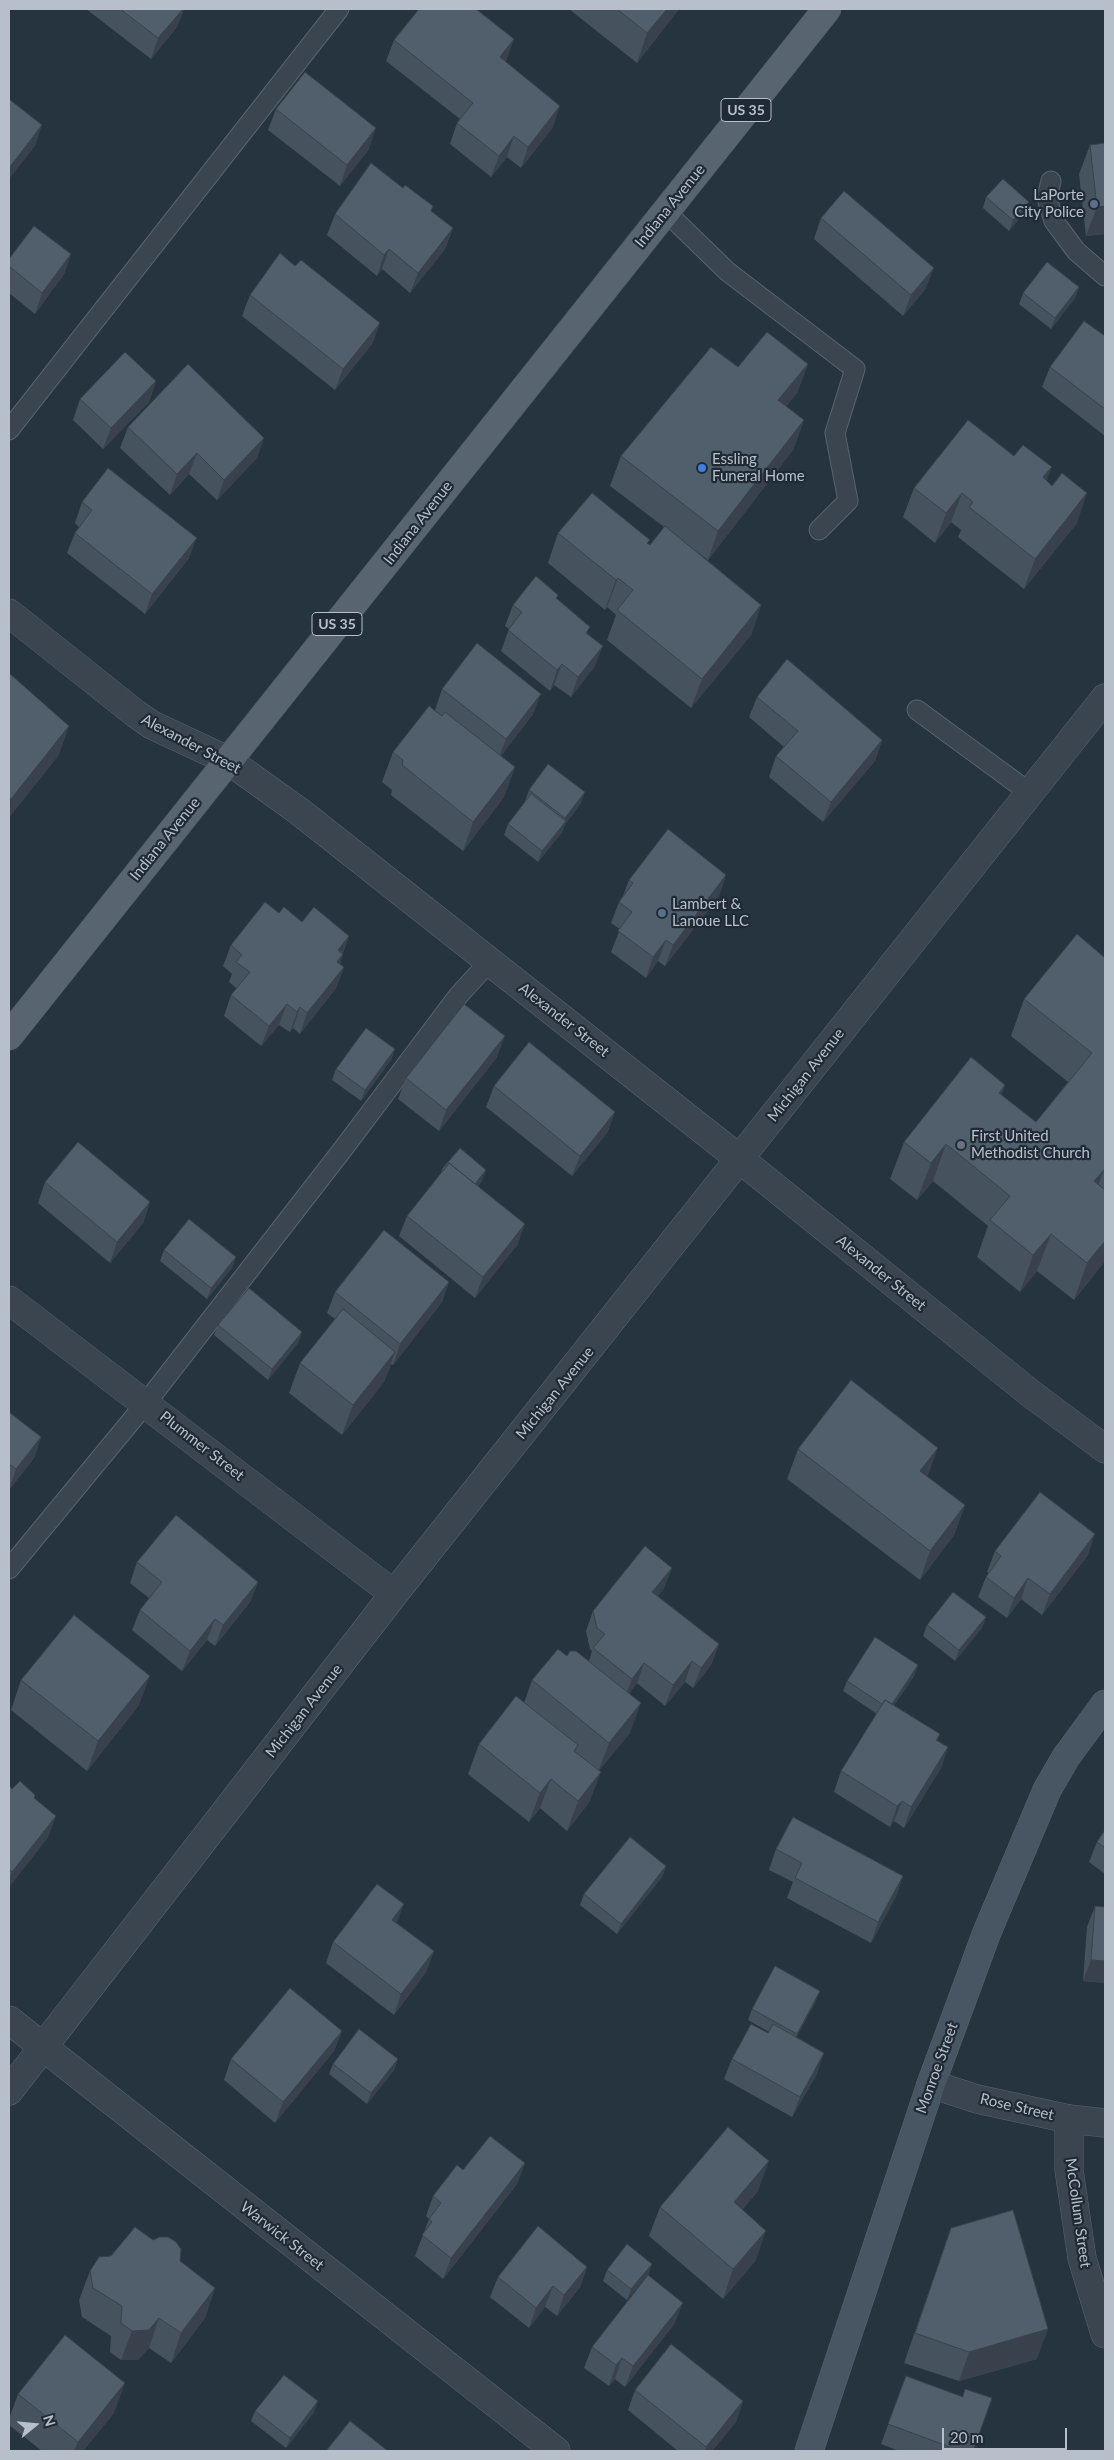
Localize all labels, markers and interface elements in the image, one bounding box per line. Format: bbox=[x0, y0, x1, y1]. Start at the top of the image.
road number: US 35 bbox=[721, 98, 771, 122]
street label: Indiana Avenue bbox=[631, 161, 709, 251]
place label: LaPorte City Police bbox=[1014, 186, 1084, 221]
marker: LaPorte City Police bbox=[1088, 198, 1100, 210]
place label: Essling Funeral Home bbox=[712, 450, 805, 485]
marker: Essling Funeral Home bbox=[696, 462, 708, 474]
street label: Indiana Avenue bbox=[380, 478, 456, 568]
road number: US 35 bbox=[312, 612, 362, 636]
street label: Alexander Street bbox=[138, 710, 244, 778]
street label: Indiana Avenue bbox=[126, 794, 204, 884]
place label: Lambert & Lanoue LLC bbox=[672, 895, 749, 930]
marker: Lambert & Lanoue LLC bbox=[656, 907, 668, 919]
street label: Alexander Street bbox=[515, 979, 613, 1061]
street label: Michigan Avenue bbox=[764, 1025, 848, 1125]
place label: First United Methodist Church bbox=[971, 1127, 1090, 1162]
marker: First United Methodist Church bbox=[955, 1139, 967, 1151]
street label: Alexander Street bbox=[833, 1231, 929, 1315]
street label: Michigan Avenue bbox=[512, 1343, 598, 1443]
street label: Plummer Street bbox=[156, 1407, 248, 1485]
street label: Michigan Avenue bbox=[262, 1661, 346, 1761]
street label: Monroe Street bbox=[912, 2020, 962, 2116]
street label: Rose Street bbox=[978, 2090, 1056, 2124]
street label: McCollum Street bbox=[1061, 2157, 1095, 2269]
street label: Warwick Street bbox=[237, 2198, 327, 2274]
north arrow bbox=[10, 2400, 60, 2450]
text: N bbox=[40, 2413, 60, 2428]
scale bar bbox=[944, 2418, 1069, 2450]
text: 20 m bbox=[950, 2428, 984, 2446]

